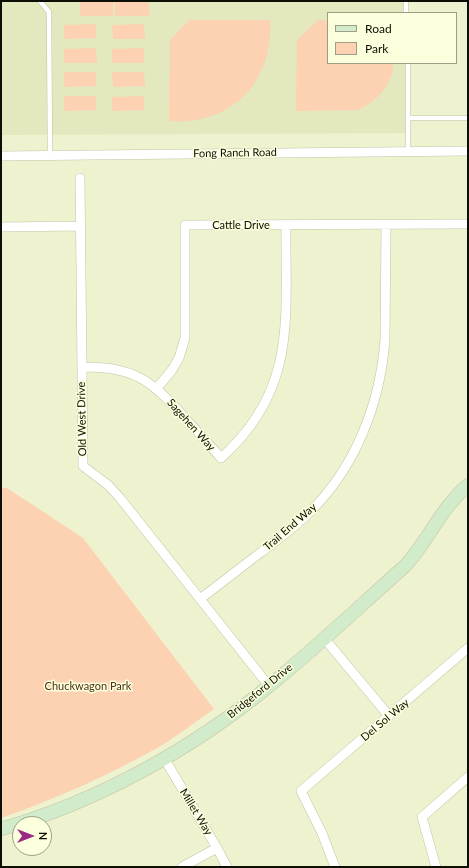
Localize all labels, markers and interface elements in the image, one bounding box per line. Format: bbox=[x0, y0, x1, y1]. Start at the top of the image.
legend bbox=[327, 12, 457, 64]
text: Road bbox=[365, 21, 392, 36]
text: Park bbox=[365, 41, 388, 56]
street label: Fong Ranch Road bbox=[193, 146, 277, 160]
street label: Cattle Drive bbox=[212, 218, 270, 232]
street label: Old West Drive bbox=[75, 382, 89, 456]
street label: Sagehen Way bbox=[164, 396, 218, 454]
street label: Trail End Way bbox=[261, 500, 319, 554]
street label: Bridgeford Drive bbox=[225, 661, 295, 721]
park label: Chuckwagon Park bbox=[45, 679, 131, 693]
street label: Del Sol Way bbox=[358, 696, 412, 744]
street label: Millet Way bbox=[177, 786, 215, 838]
north arrow bbox=[12, 816, 52, 856]
text: N bbox=[37, 832, 50, 840]

